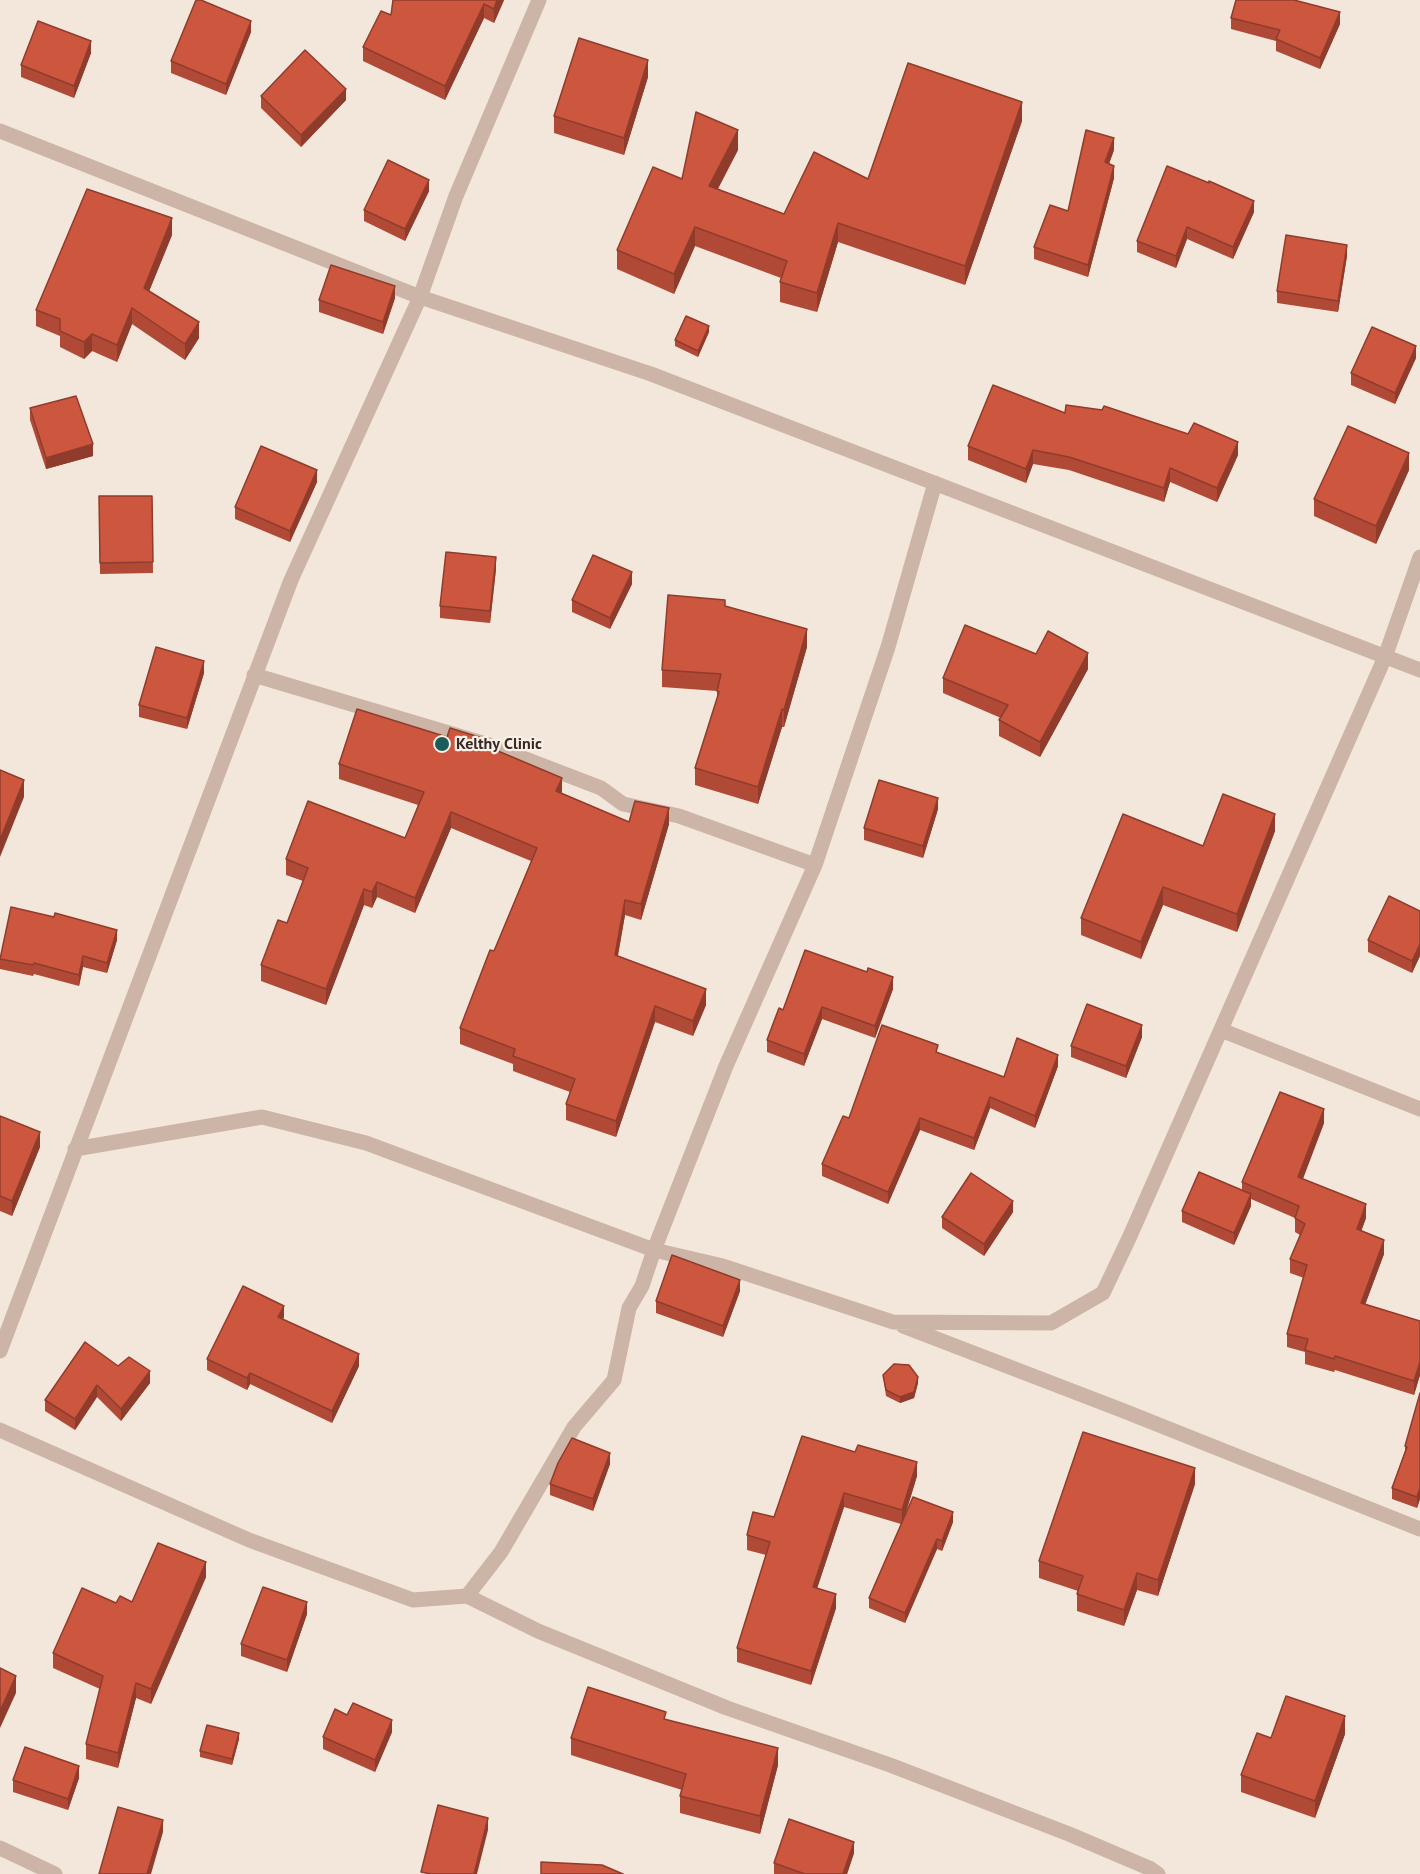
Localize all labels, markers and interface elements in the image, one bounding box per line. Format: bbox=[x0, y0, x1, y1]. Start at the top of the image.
place label: Kelthy Clinic bbox=[456, 734, 542, 754]
marker: Kelthy Clinic bbox=[433, 735, 451, 753]

